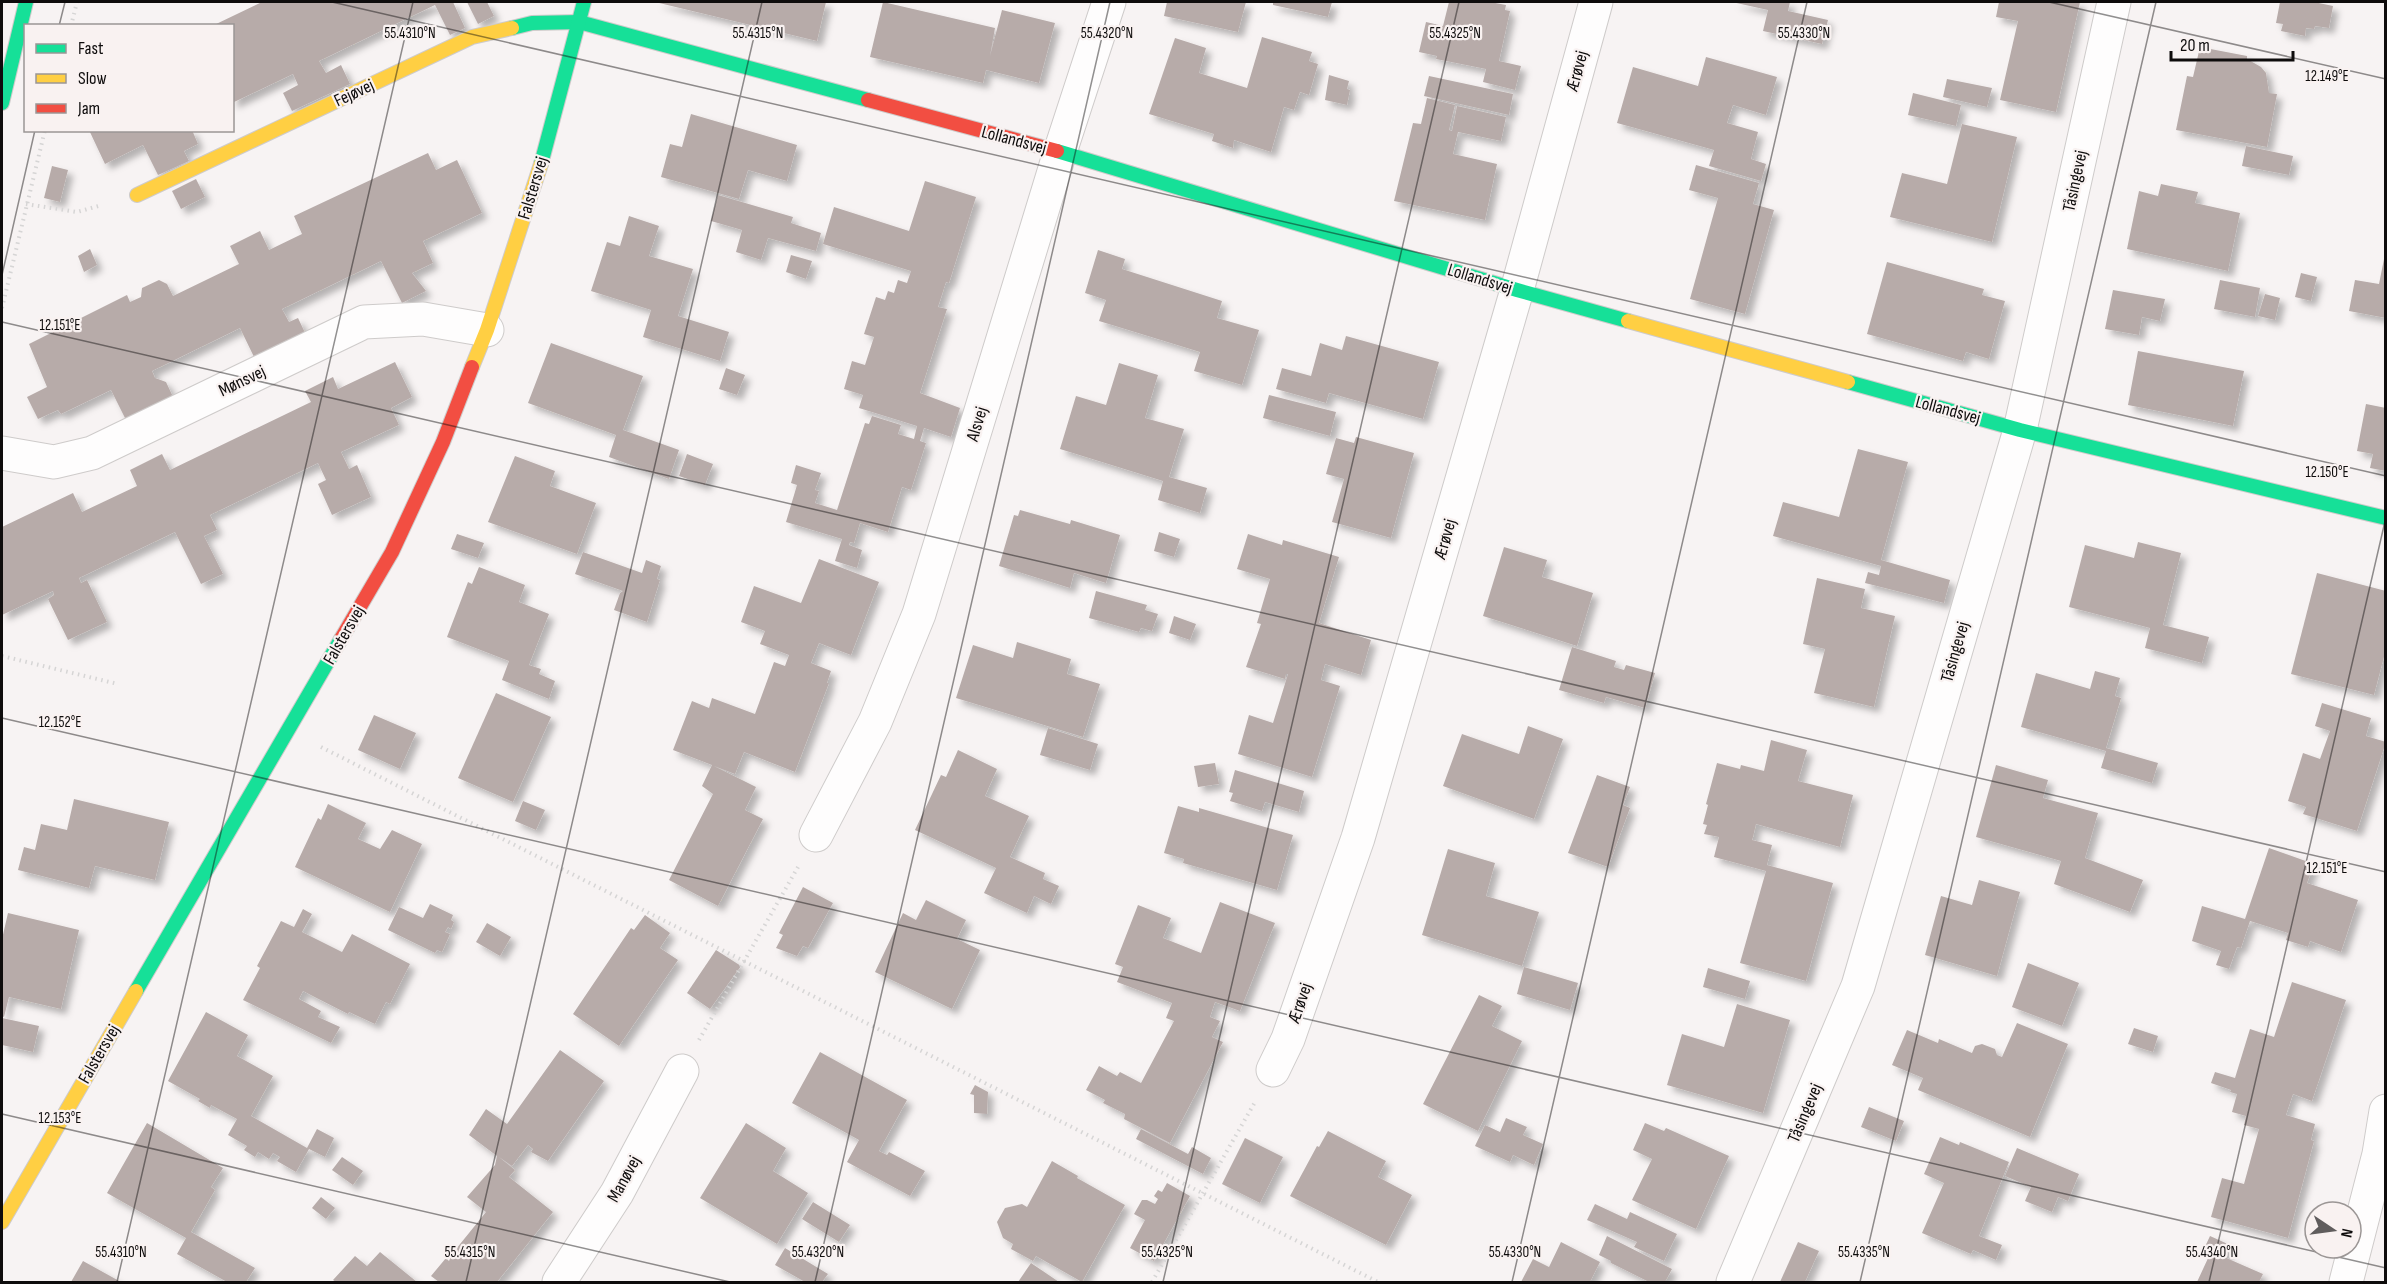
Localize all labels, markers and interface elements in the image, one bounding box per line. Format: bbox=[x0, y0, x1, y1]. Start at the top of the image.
legend bbox=[24, 24, 234, 132]
text: 55.4310°N bbox=[384, 24, 436, 43]
text: 55.4315°N bbox=[733, 24, 783, 43]
text: 55.4320°N bbox=[1081, 24, 1133, 43]
text: 55.4325°N bbox=[1429, 24, 1481, 43]
text: 55.4330°N bbox=[1778, 24, 1830, 43]
scale bar bbox=[2171, 24, 2292, 62]
text: 20 m bbox=[2180, 35, 2210, 56]
text: Fast bbox=[78, 38, 104, 59]
street label: Ærøvej bbox=[1561, 49, 1592, 94]
text: 12.149°E bbox=[2305, 67, 2349, 86]
text: Slow bbox=[78, 68, 107, 89]
street label: Fejøvej bbox=[331, 75, 377, 111]
text: Jam bbox=[77, 98, 100, 119]
street label: Lollandsvej bbox=[979, 121, 1049, 159]
street label: Tåsingevej bbox=[2058, 148, 2092, 214]
street label: Falstersvej bbox=[514, 154, 552, 222]
street label: Lollandsvej bbox=[1445, 259, 1515, 299]
text: 12.151°E bbox=[39, 316, 81, 335]
street label: Mønsvej bbox=[215, 361, 269, 401]
street label: Lollandsvej bbox=[1913, 391, 1983, 429]
street label: Alsvej bbox=[962, 404, 992, 445]
text: 12.150°E bbox=[2305, 463, 2349, 482]
street label: Ærøvej bbox=[1429, 516, 1461, 563]
street label: Falstersvej bbox=[319, 602, 369, 668]
street label: Tåsingevej bbox=[1936, 619, 1974, 685]
text: 12.152°E bbox=[39, 713, 81, 732]
text: 12.151°E bbox=[2306, 859, 2348, 878]
street label: Ærøvej bbox=[1283, 980, 1317, 1027]
street label: Falstersvej bbox=[74, 1021, 124, 1087]
street label: Tåsingevej bbox=[1783, 1080, 1827, 1146]
text: 12.153°E bbox=[39, 1109, 81, 1128]
street label: Manøvej bbox=[603, 1152, 645, 1206]
north arrow bbox=[2303, 1200, 2363, 1260]
text: N bbox=[2336, 1227, 2356, 1239]
text: 55.4310°N bbox=[95, 1243, 147, 1262]
text: 55.4315°N bbox=[445, 1243, 495, 1262]
text: 55.4320°N bbox=[792, 1243, 844, 1262]
text: 55.4325°N bbox=[1141, 1243, 1193, 1262]
text: 55.4330°N bbox=[1489, 1243, 1541, 1262]
text: 55.4335°N bbox=[1838, 1243, 1890, 1262]
text: 55.4340°N bbox=[2186, 1243, 2238, 1262]

